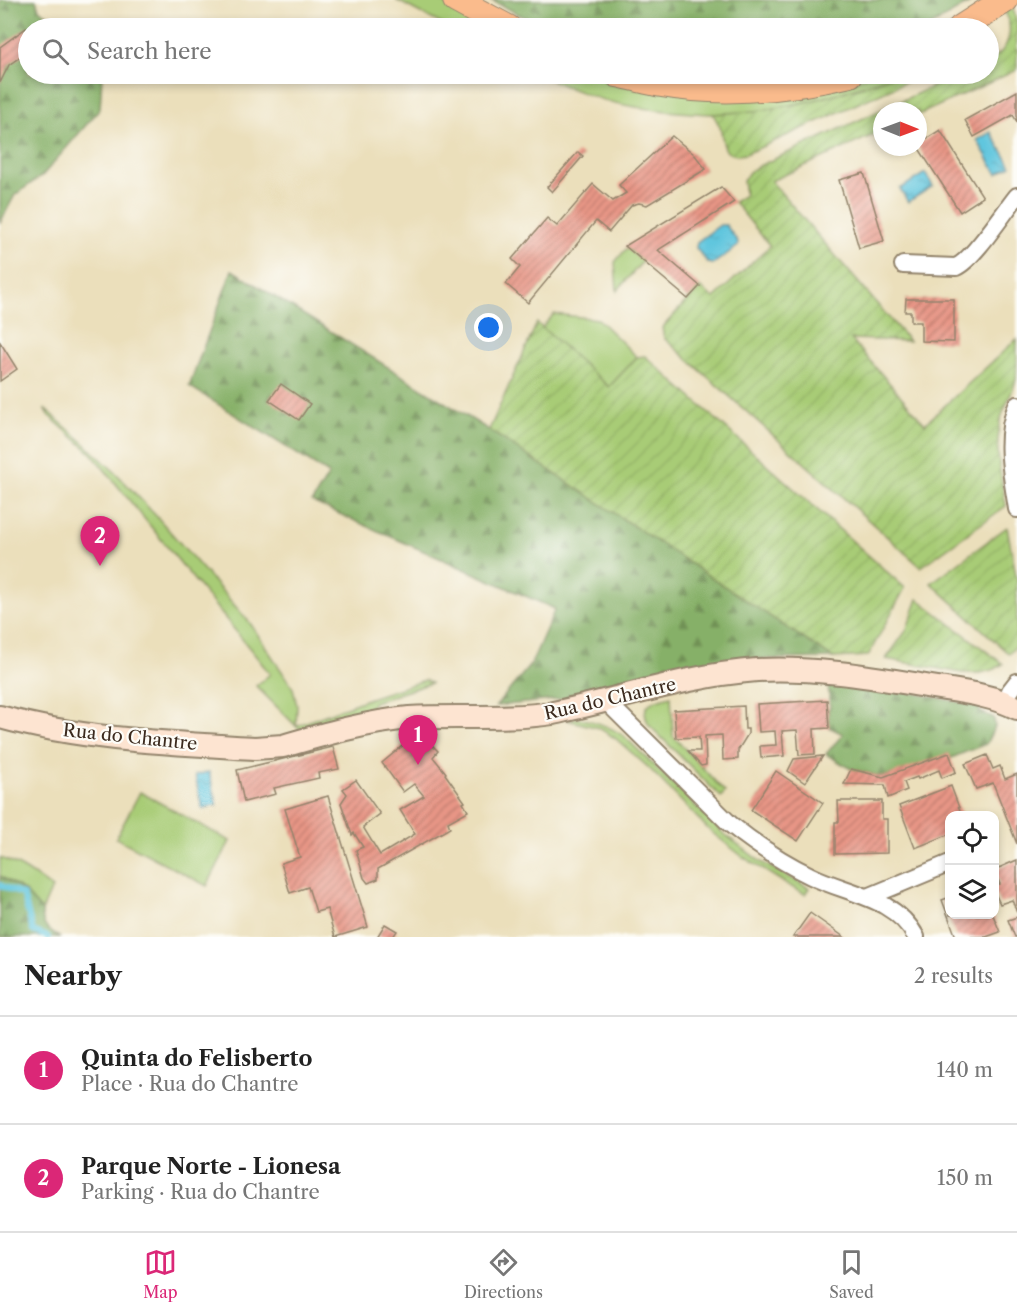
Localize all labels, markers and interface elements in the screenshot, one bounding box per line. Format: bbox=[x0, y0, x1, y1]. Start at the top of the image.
search box bbox=[18, 18, 999, 84]
icon: search bbox=[39, 35, 72, 68]
text: Search here bbox=[87, 38, 212, 65]
north arrow bbox=[873, 102, 927, 156]
your location bbox=[474, 313, 503, 342]
pin: 2 bbox=[80, 516, 120, 566]
street label: Rua do Chantre bbox=[542, 673, 678, 725]
pin: 1 bbox=[398, 716, 438, 765]
street label: Rua do Chantre bbox=[62, 719, 198, 755]
map controls bbox=[945, 811, 999, 919]
button: locate bbox=[945, 811, 999, 865]
button: layers bbox=[945, 865, 999, 919]
text: Nearby bbox=[24, 960, 122, 992]
text: 2 results bbox=[914, 964, 993, 988]
text: Quinta do Felisberto bbox=[81, 1045, 312, 1072]
text: 1 bbox=[39, 1058, 48, 1082]
text: 140 m bbox=[936, 1058, 993, 1082]
text: Place · Rua do Chantre bbox=[81, 1072, 298, 1096]
text: Parque Norte - Lionesa bbox=[81, 1153, 341, 1180]
text: 2 bbox=[38, 1166, 49, 1190]
text: 150 m bbox=[937, 1166, 993, 1190]
text: Parking · Rua do Chantre bbox=[81, 1180, 320, 1204]
tab: Map bbox=[143, 1246, 178, 1302]
tab: Directions bbox=[464, 1246, 543, 1302]
tab: Saved bbox=[829, 1246, 874, 1302]

